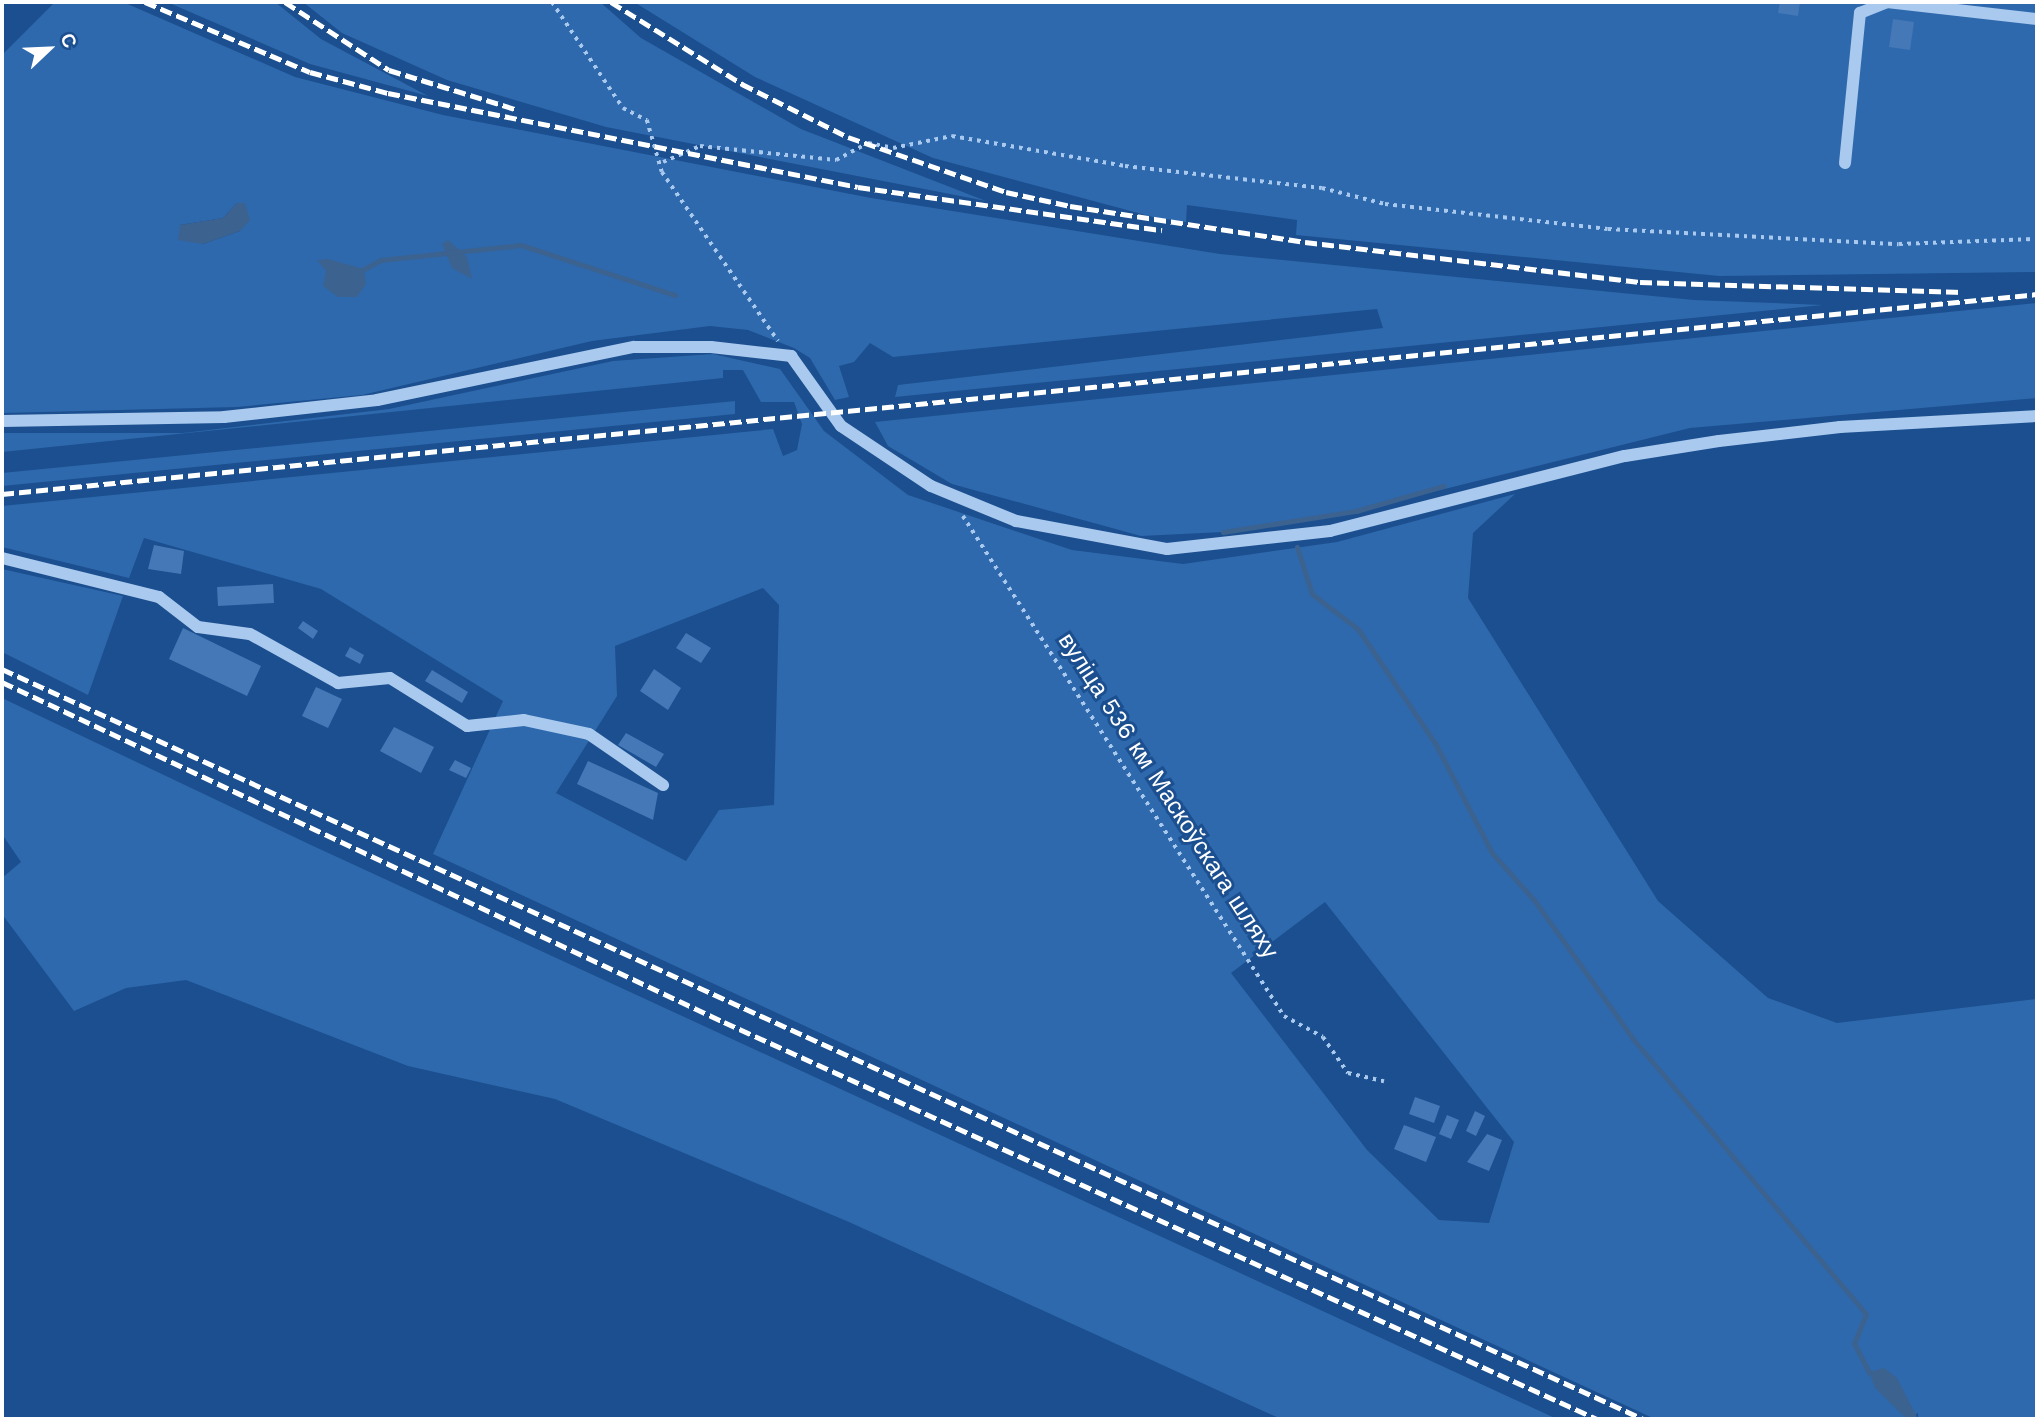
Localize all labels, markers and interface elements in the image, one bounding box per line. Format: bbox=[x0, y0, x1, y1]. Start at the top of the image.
north arrow bbox=[14, 14, 84, 84]
text: С bbox=[56, 30, 82, 51]
street label: вуліца 536 км Маскоўскага шляху bbox=[1052, 628, 1284, 964]

